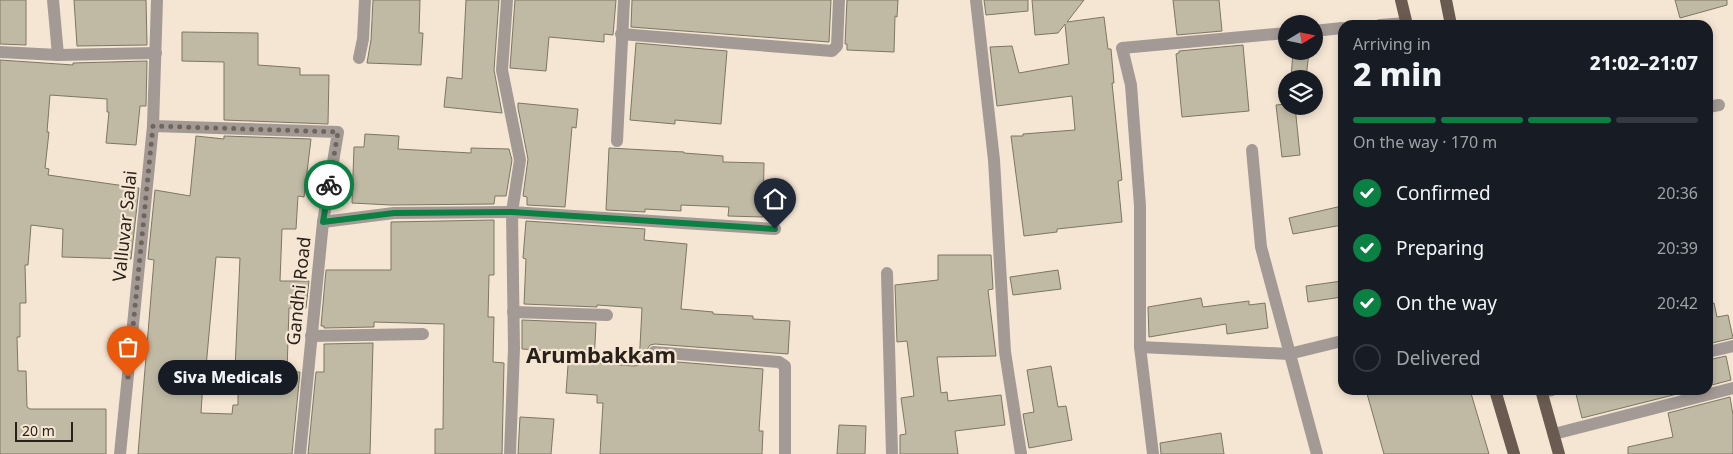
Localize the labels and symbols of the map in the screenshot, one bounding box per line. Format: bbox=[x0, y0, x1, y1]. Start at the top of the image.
north arrow bbox=[1278, 15, 1322, 60]
courier bbox=[304, 160, 354, 210]
street label: Valluvar Salai bbox=[106, 169, 142, 283]
pin bbox=[754, 178, 796, 229]
street label: Gandhi Road bbox=[280, 235, 316, 346]
pin bbox=[107, 326, 149, 377]
district label: Arumbakkam bbox=[526, 339, 676, 369]
callout: Siva Medicals bbox=[158, 360, 298, 394]
scale bar bbox=[15, 419, 72, 442]

